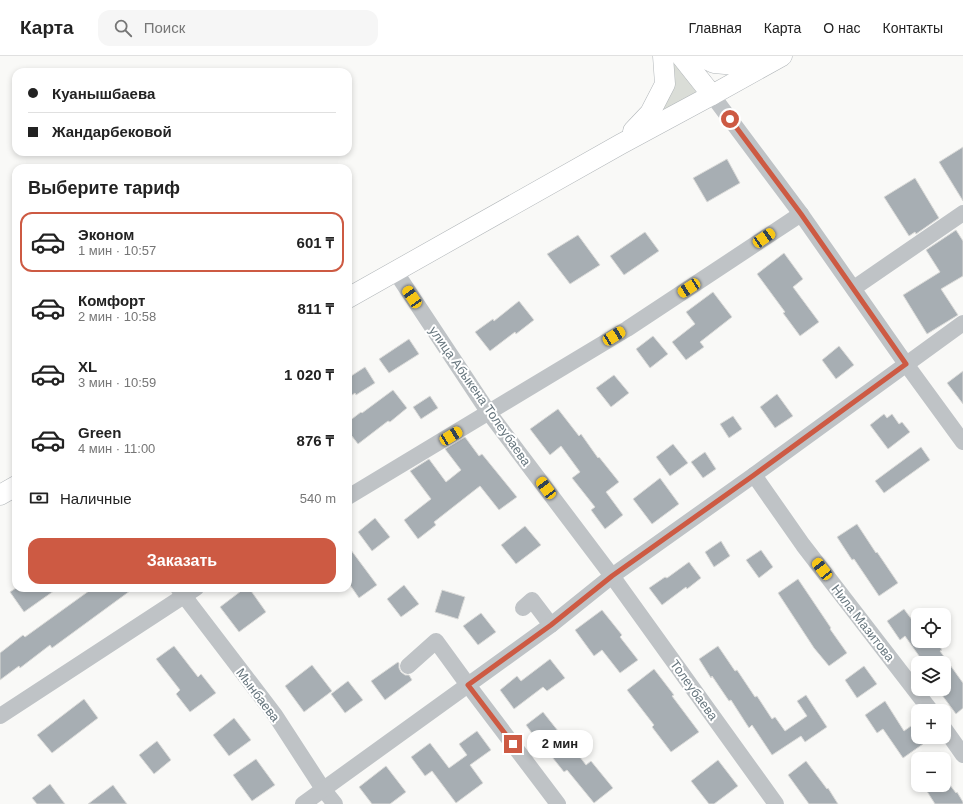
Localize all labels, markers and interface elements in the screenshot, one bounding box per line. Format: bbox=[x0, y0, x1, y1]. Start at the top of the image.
search box bbox=[98, 10, 378, 46]
text: Карта bbox=[20, 17, 74, 38]
icon: search bbox=[112, 17, 134, 39]
text: Поиск bbox=[144, 19, 185, 36]
text: Главная bbox=[688, 20, 742, 36]
text: Карта bbox=[764, 20, 801, 36]
text: О нас bbox=[823, 20, 861, 36]
text: Контакты bbox=[883, 20, 943, 36]
text: Куанышбаева bbox=[52, 85, 155, 102]
route start bbox=[721, 110, 739, 128]
text: Жандарбековой bbox=[52, 123, 172, 140]
text: Выберите тариф bbox=[28, 178, 180, 198]
icon: car bbox=[30, 224, 66, 260]
text: Эконом bbox=[78, 226, 134, 243]
car bbox=[751, 226, 777, 250]
text: 601 ₸ bbox=[297, 234, 334, 251]
text: 1 мин · 10:57 bbox=[78, 243, 156, 258]
car bbox=[676, 276, 702, 300]
car bbox=[400, 284, 424, 310]
icon: car bbox=[30, 290, 66, 326]
text: Комфорт bbox=[78, 292, 145, 309]
text: 811 ₸ bbox=[297, 300, 334, 317]
text: 2 мин · 10:58 bbox=[78, 309, 156, 324]
street label: улица Абыкена Толеубаева bbox=[426, 323, 534, 469]
car bbox=[601, 325, 627, 347]
icon: car bbox=[30, 356, 66, 392]
text: XL bbox=[78, 358, 97, 375]
text: 1 020 ₸ bbox=[284, 366, 334, 383]
text: 3 мин · 10:59 bbox=[78, 375, 156, 390]
icon: car bbox=[30, 422, 66, 458]
text: Green bbox=[78, 424, 121, 441]
car bbox=[438, 425, 464, 447]
text: 876 ₸ bbox=[297, 432, 334, 449]
text: 4 мин · 11:00 bbox=[78, 441, 155, 456]
car bbox=[534, 475, 558, 501]
icon: cash bbox=[28, 487, 50, 509]
text: Наличные bbox=[60, 490, 132, 507]
text: 540 m bbox=[300, 491, 336, 506]
button: Заказать bbox=[28, 538, 336, 584]
car bbox=[810, 556, 834, 582]
street label: Нила Мазитова bbox=[828, 582, 898, 665]
map controls bbox=[911, 608, 951, 792]
button: locate bbox=[911, 608, 951, 648]
button: layers bbox=[911, 656, 951, 696]
street label: Толеубаева bbox=[667, 657, 721, 724]
street label: Мынбаева bbox=[233, 665, 283, 725]
button: + bbox=[911, 704, 951, 744]
callout: 2 мин bbox=[527, 730, 593, 758]
route end bbox=[504, 735, 522, 753]
text: 2 мин bbox=[542, 736, 578, 751]
button: − bbox=[911, 752, 951, 792]

